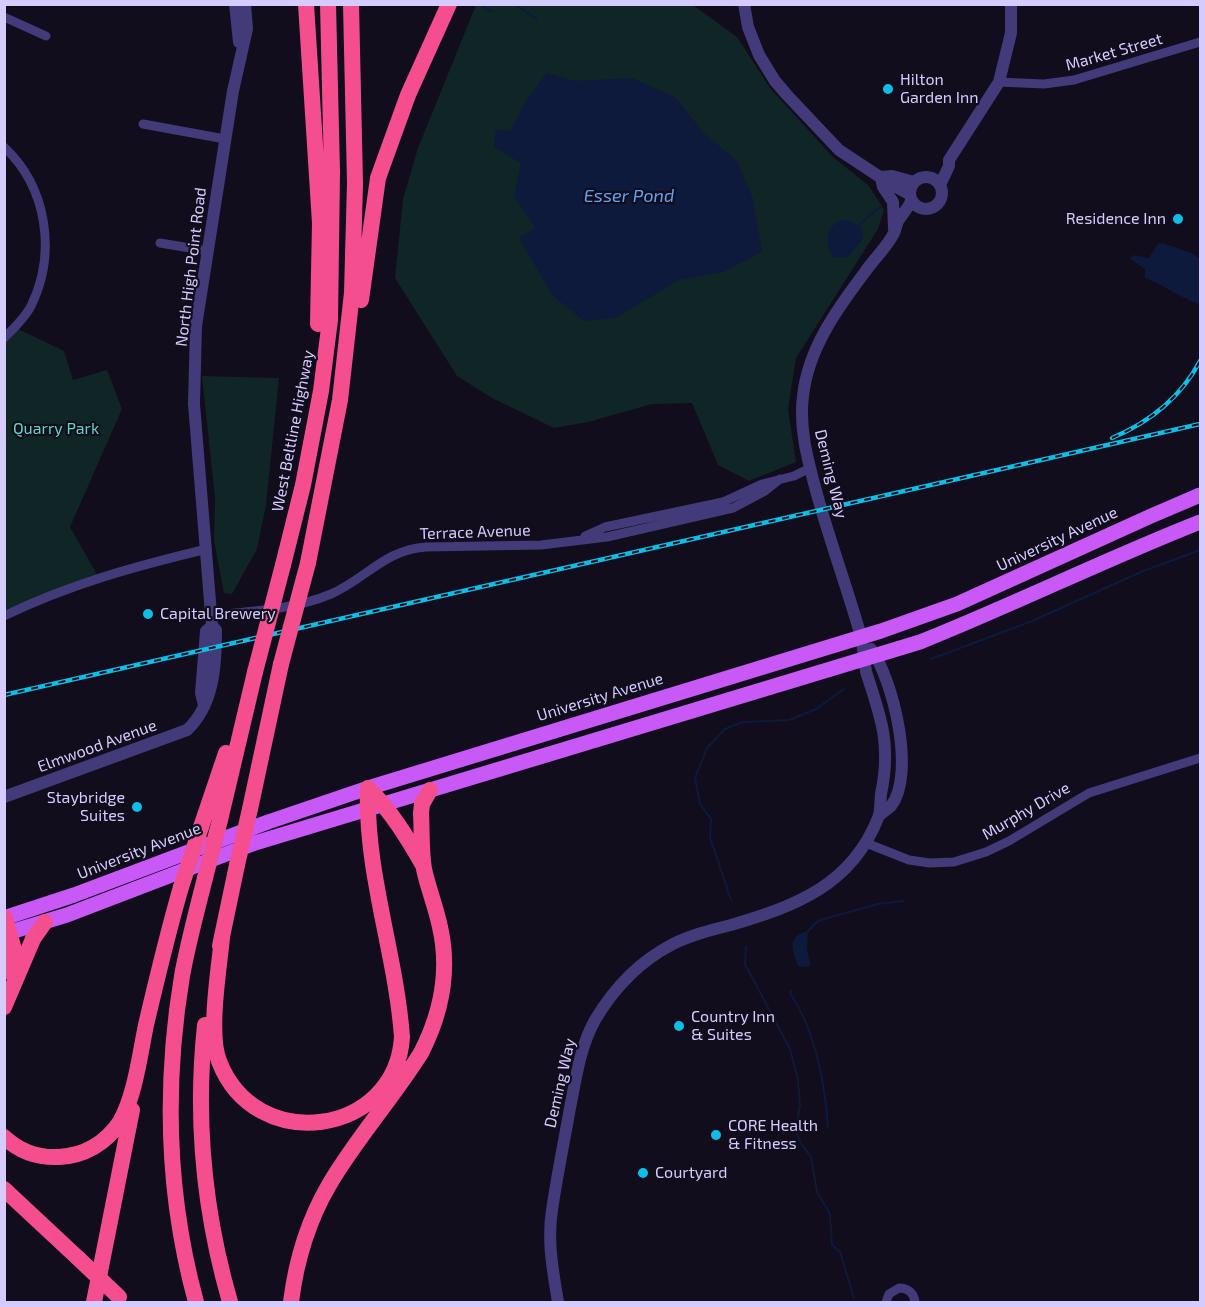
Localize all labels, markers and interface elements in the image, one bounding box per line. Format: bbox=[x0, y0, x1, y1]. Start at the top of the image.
street label: Market Street bbox=[1063, 29, 1165, 75]
place label: Hilton Garden Inn bbox=[900, 70, 978, 108]
marker: Hilton Garden Inn bbox=[881, 82, 895, 96]
water label: Esser Pond bbox=[584, 185, 674, 207]
street label: North High Point Road bbox=[172, 186, 210, 348]
place label: Residence Inn bbox=[1066, 209, 1166, 229]
marker: Residence Inn bbox=[1171, 212, 1185, 226]
street label: West Beltline Highway bbox=[268, 349, 318, 513]
park label: Quarry Park bbox=[13, 419, 99, 439]
street label: Deming Way bbox=[811, 427, 851, 521]
street label: University Avenue bbox=[994, 503, 1120, 575]
street label: Terrace Avenue bbox=[419, 520, 531, 544]
place label: Capital Brewery bbox=[160, 604, 276, 624]
marker: Capital Brewery bbox=[141, 607, 155, 621]
street label: University Avenue bbox=[534, 669, 666, 725]
street label: Elmwood Avenue bbox=[35, 716, 159, 776]
street label: Murphy Drive bbox=[979, 778, 1073, 844]
place label: Staybridge Suites bbox=[47, 788, 125, 826]
marker: Staybridge Suites bbox=[130, 800, 144, 814]
street label: University Avenue bbox=[74, 819, 204, 883]
place label: Country Inn & Suites bbox=[691, 1007, 775, 1045]
marker: Country Inn & Suites bbox=[672, 1019, 686, 1033]
street label: Deming Way bbox=[540, 1036, 580, 1130]
place label: CORE Health & Fitness bbox=[728, 1116, 818, 1154]
marker: CORE Health & Fitness bbox=[709, 1128, 723, 1142]
place label: Courtyard bbox=[655, 1163, 727, 1183]
marker: Courtyard bbox=[636, 1166, 650, 1180]

